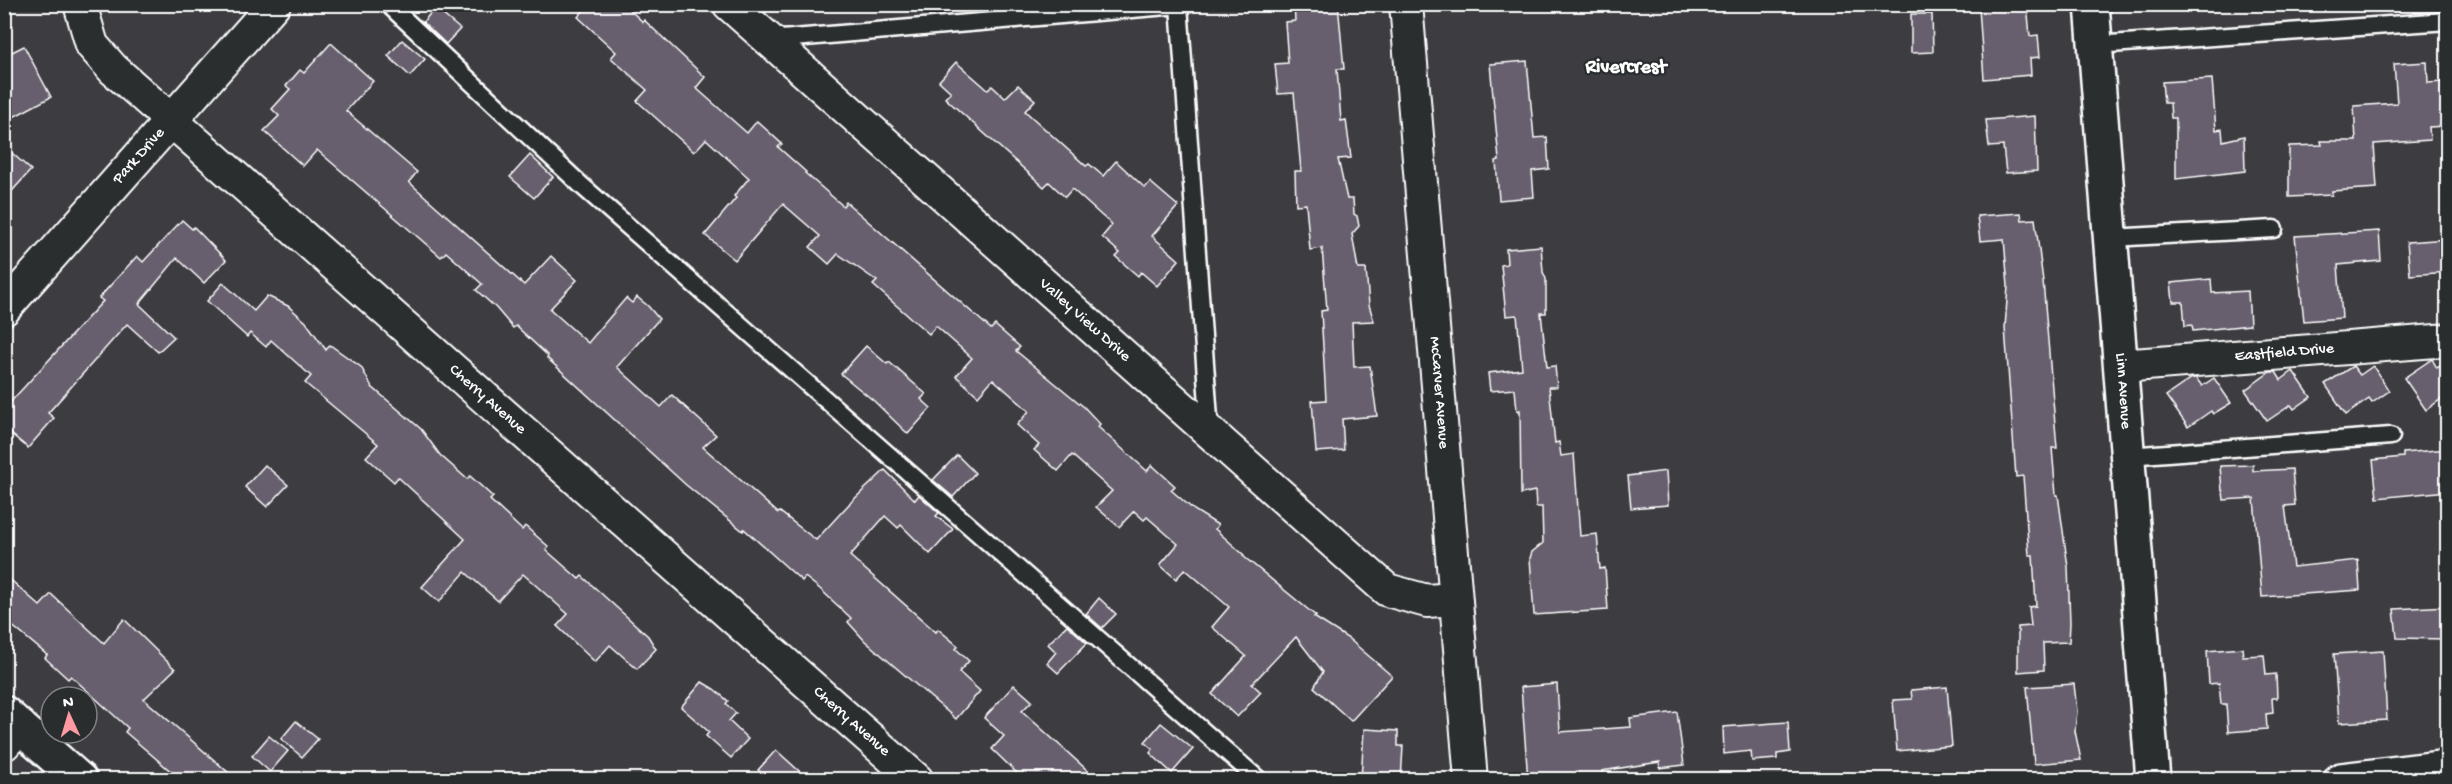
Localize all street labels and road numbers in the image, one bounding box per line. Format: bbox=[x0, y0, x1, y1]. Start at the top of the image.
street label: Park Drive bbox=[108, 123, 170, 189]
street label: Valley View Drive bbox=[1034, 274, 1135, 367]
street label: McCarver Avenue bbox=[1424, 336, 1453, 450]
street label: Eastfield Drive bbox=[2234, 340, 2336, 366]
street label: Linn Avenue bbox=[2110, 352, 2135, 430]
street label: Cherry Avenue bbox=[445, 361, 530, 439]
street label: Cherry Avenue bbox=[809, 683, 894, 761]

